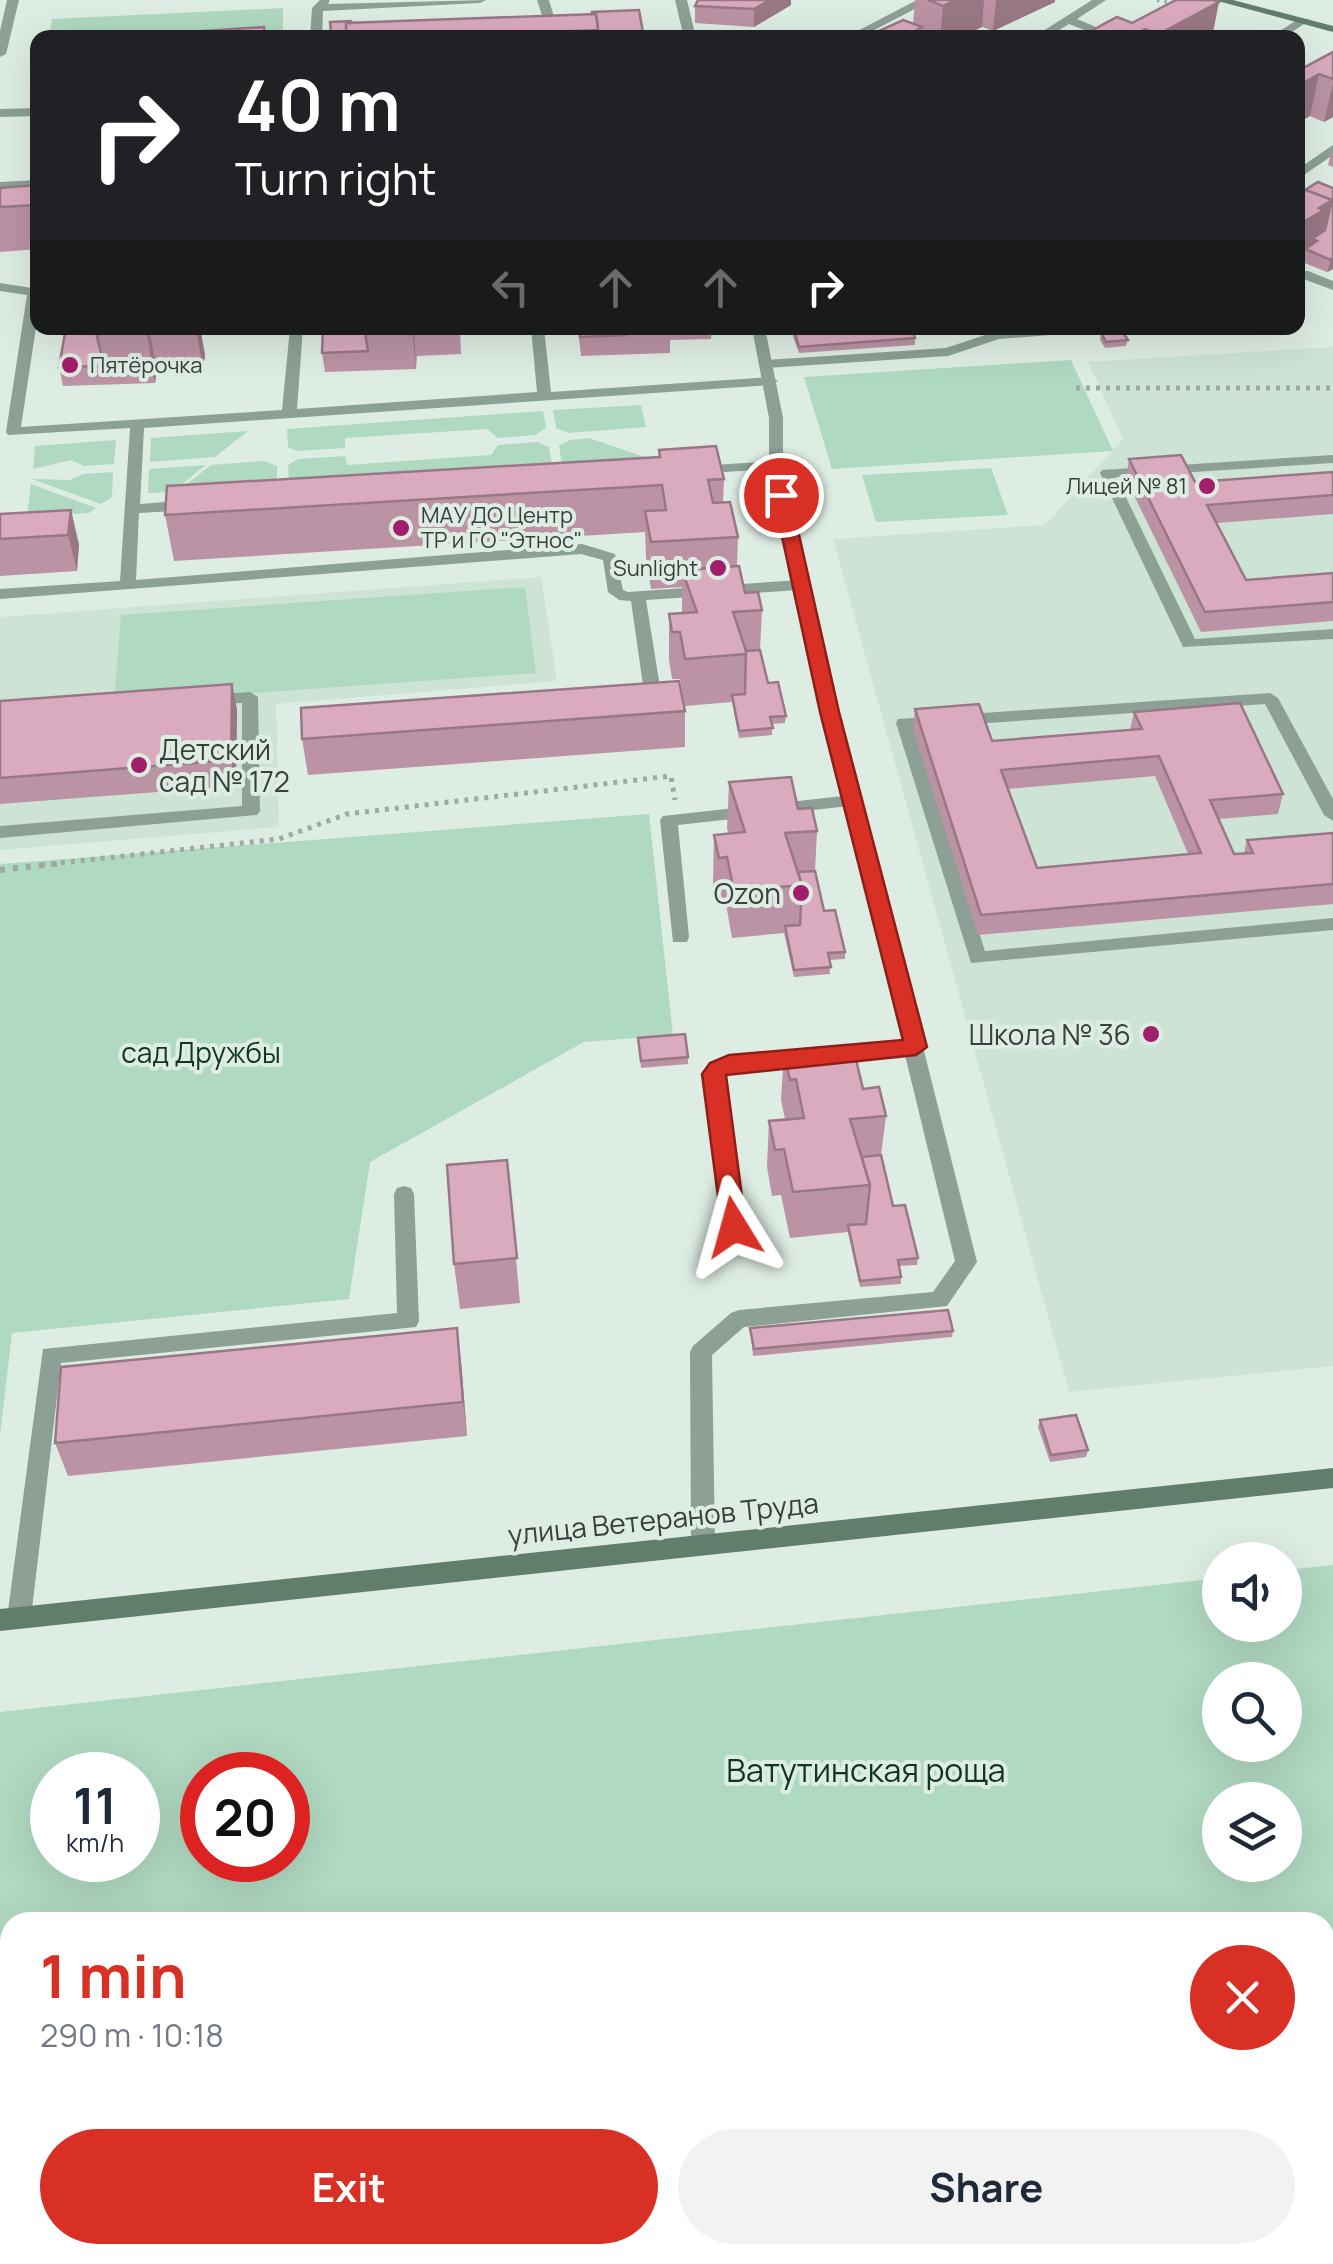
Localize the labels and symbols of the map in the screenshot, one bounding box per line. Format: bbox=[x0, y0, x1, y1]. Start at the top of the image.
place label: Пятёрочка bbox=[90, 350, 203, 380]
marker: Пятёрочка bbox=[59, 354, 81, 376]
pin bbox=[739, 453, 824, 538]
place label: Лицей № 81 bbox=[1066, 471, 1187, 501]
marker: Лицей № 81 bbox=[1196, 475, 1218, 497]
place label: МАУ ДО Центр ТР и ГО "Этнос" bbox=[421, 500, 582, 555]
marker: МАУ ДО Центр ТР и ГО "Этнос" bbox=[390, 517, 412, 539]
place label: Sunlight bbox=[613, 553, 698, 583]
marker: Sunlight bbox=[707, 557, 729, 579]
place label: Детский сад № 172 bbox=[159, 730, 290, 800]
marker: Детский сад № 172 bbox=[128, 754, 150, 776]
place label: Ozon bbox=[714, 874, 781, 912]
marker: Ozon bbox=[790, 882, 812, 904]
place label: Школа № 36 bbox=[969, 1015, 1131, 1053]
marker: Школа № 36 bbox=[1140, 1023, 1162, 1045]
park label: сад Дружбы bbox=[121, 1033, 281, 1071]
position arrow bbox=[682, 1175, 786, 1279]
street label: улица Ветеранов Труда bbox=[506, 1483, 820, 1553]
park label: Ватутинская роща bbox=[726, 1748, 1006, 1792]
speed limit sign: 20 bbox=[180, 1752, 310, 1882]

